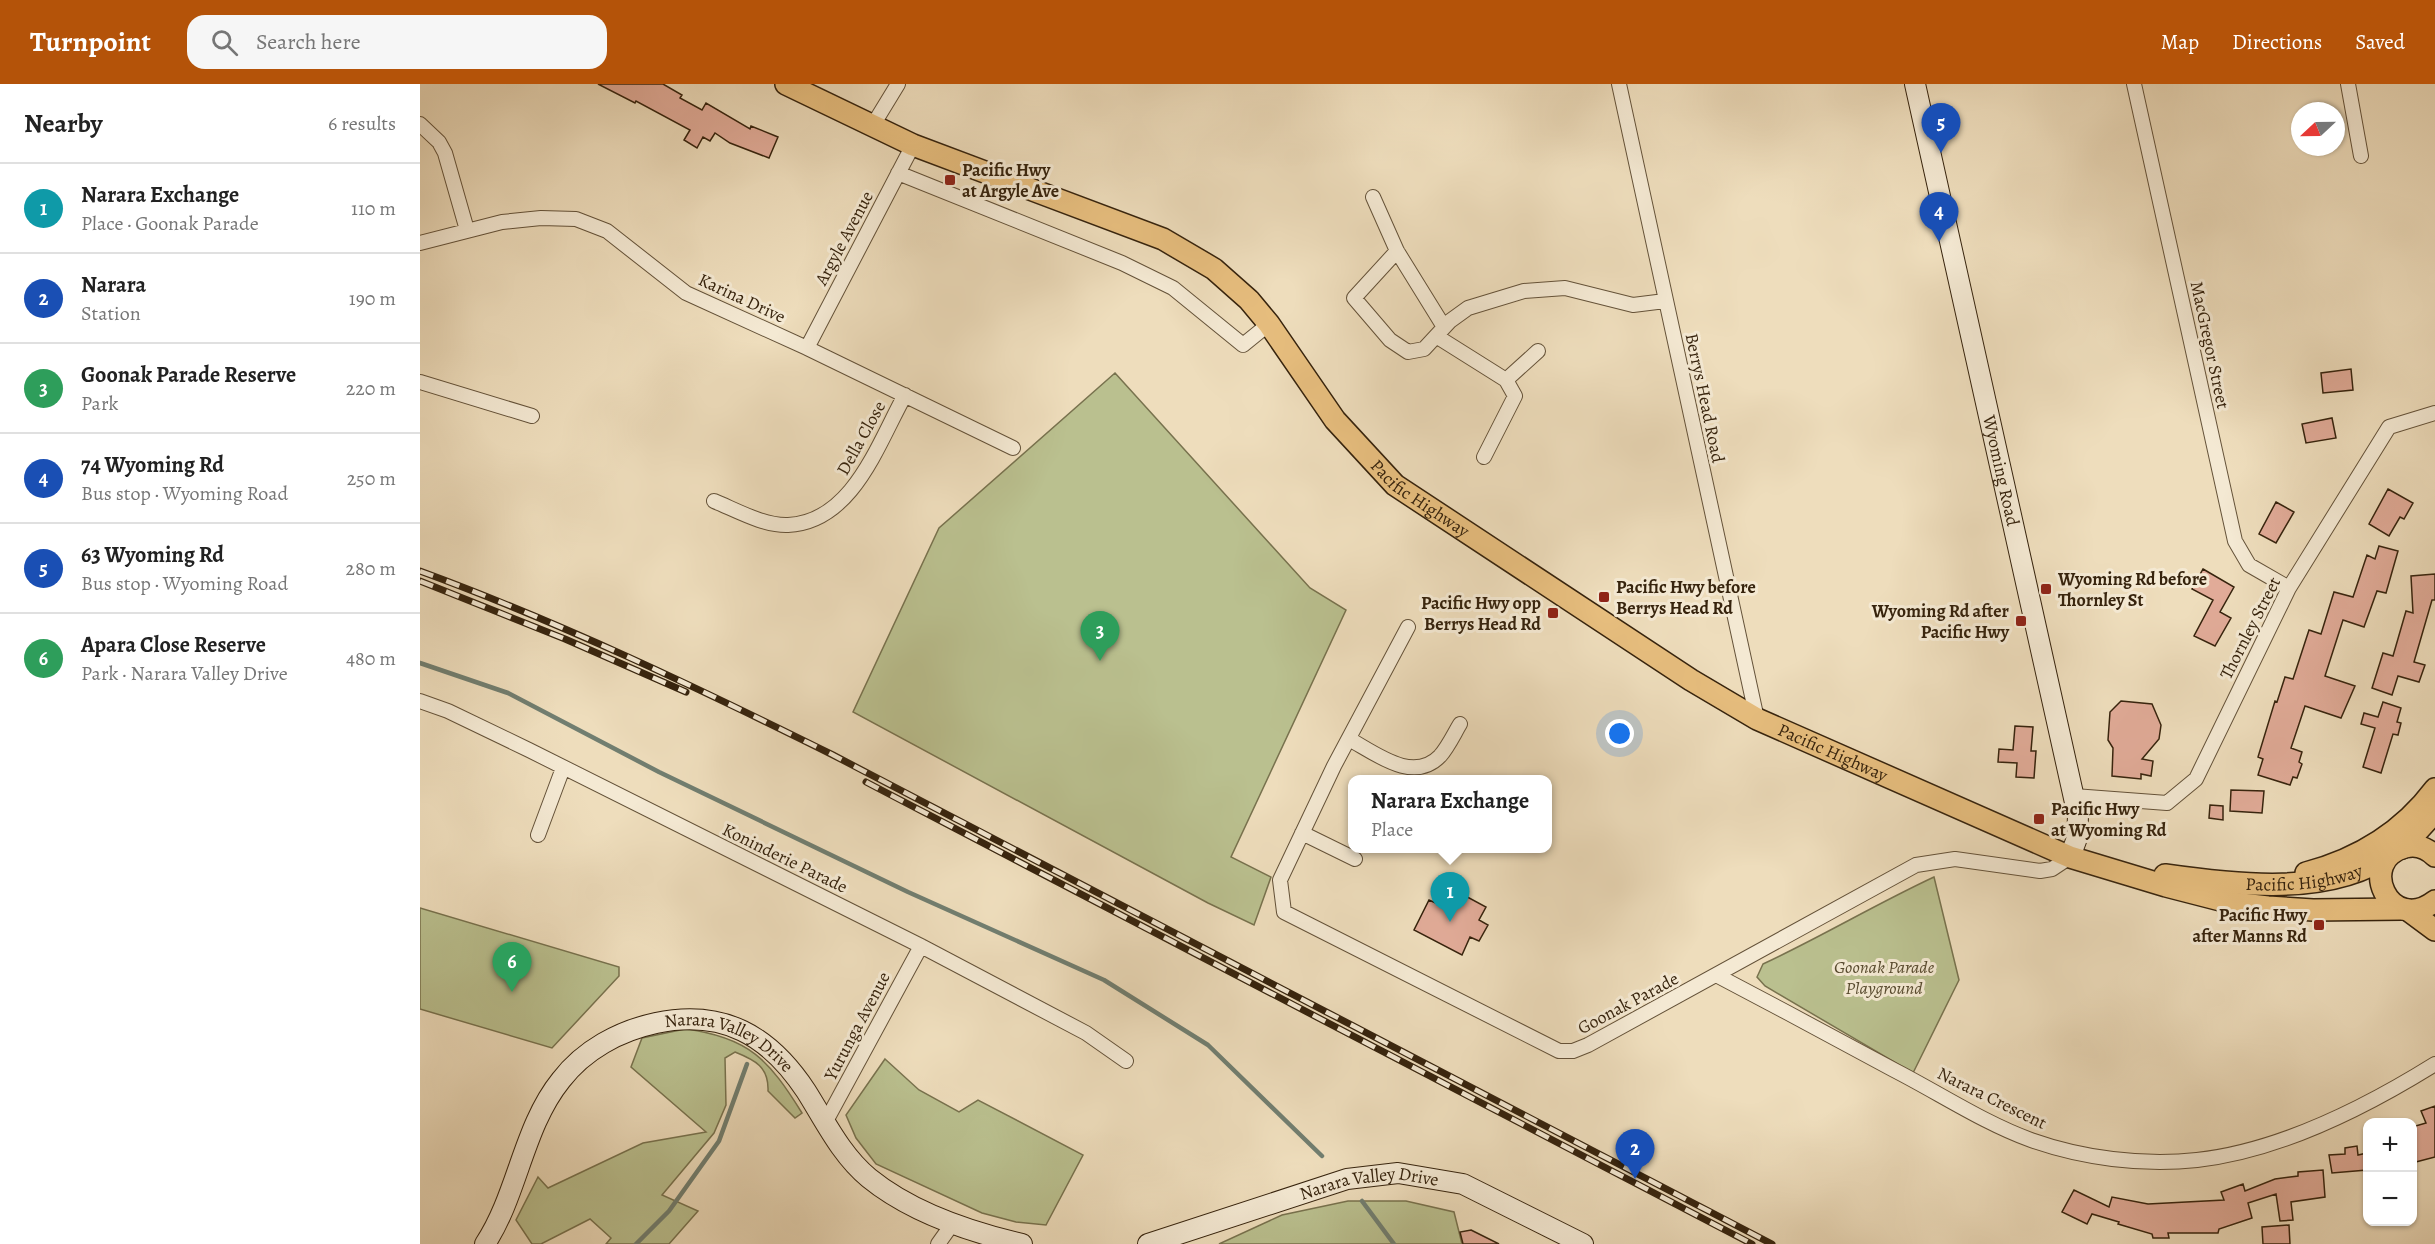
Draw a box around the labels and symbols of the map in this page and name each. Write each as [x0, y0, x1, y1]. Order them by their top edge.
north arrow [2291, 102, 2345, 156]
pin: 5 [1922, 104, 1960, 153]
place label: Pacific Hwy at Argyle Ave [962, 158, 1059, 203]
marker: Pacific Hwy at Argyle Ave [943, 173, 957, 187]
street label: Argyle Avenue [809, 187, 879, 290]
pin: 4 [1920, 192, 1958, 242]
street label: Karina Drive [694, 267, 790, 329]
street label: MacGregor Street [2185, 279, 2235, 411]
street label: Berrys Head Road [1680, 331, 1731, 465]
street label: Della Close [831, 397, 891, 479]
street label: Wyoming Road [1977, 412, 2025, 529]
street label: Pacific Highway [1365, 454, 1475, 543]
place label: Wyoming Rd before Thornley St [2057, 567, 2207, 612]
street label: Thornley Street [2214, 573, 2286, 683]
place label: Pacific Hwy before Berrys Head Rd [1616, 575, 1756, 620]
marker: Wyoming Rd before Thornley St [2039, 582, 2053, 596]
marker: Pacific Hwy before Berrys Head Rd [1597, 590, 1611, 604]
place label: Pacific Hwy opp Berrys Head Rd [1421, 591, 1541, 636]
place label: Wyoming Rd after Pacific Hwy [1871, 599, 2010, 644]
marker: Pacific Hwy opp Berrys Head Rd [1546, 606, 1560, 620]
pin: 3 [1080, 612, 1120, 661]
marker: Wyoming Rd after Pacific Hwy [2014, 614, 2028, 628]
street label: Pacific Highway [1774, 718, 1892, 788]
your location [1605, 719, 1634, 748]
place label: Pacific Hwy at Wyoming Rd [2051, 797, 2167, 842]
marker: Pacific Hwy at Wyoming Rd [2032, 812, 2046, 826]
street label: Koninderie Parade [718, 817, 852, 899]
street label: Pacific Highway [2245, 858, 2367, 896]
pin: 1 [1430, 872, 1470, 922]
place label: Pacific Hwy after Manns Rd [2192, 903, 2308, 948]
marker: Pacific Hwy after Manns Rd [2312, 918, 2326, 932]
pin: 6 [492, 942, 532, 992]
park label: Goonak Parade Playground [1834, 955, 1935, 1000]
street label: Goonak Parade [1573, 966, 1683, 1040]
street label: Yurunga Avenue [818, 968, 896, 1085]
street label: Narara Valley Drive [663, 1007, 799, 1077]
street label: Narara Crescent [1933, 1061, 2051, 1135]
pin: 2 [1616, 1130, 1654, 1179]
street label: Narara Valley Drive [1297, 1161, 1441, 1206]

